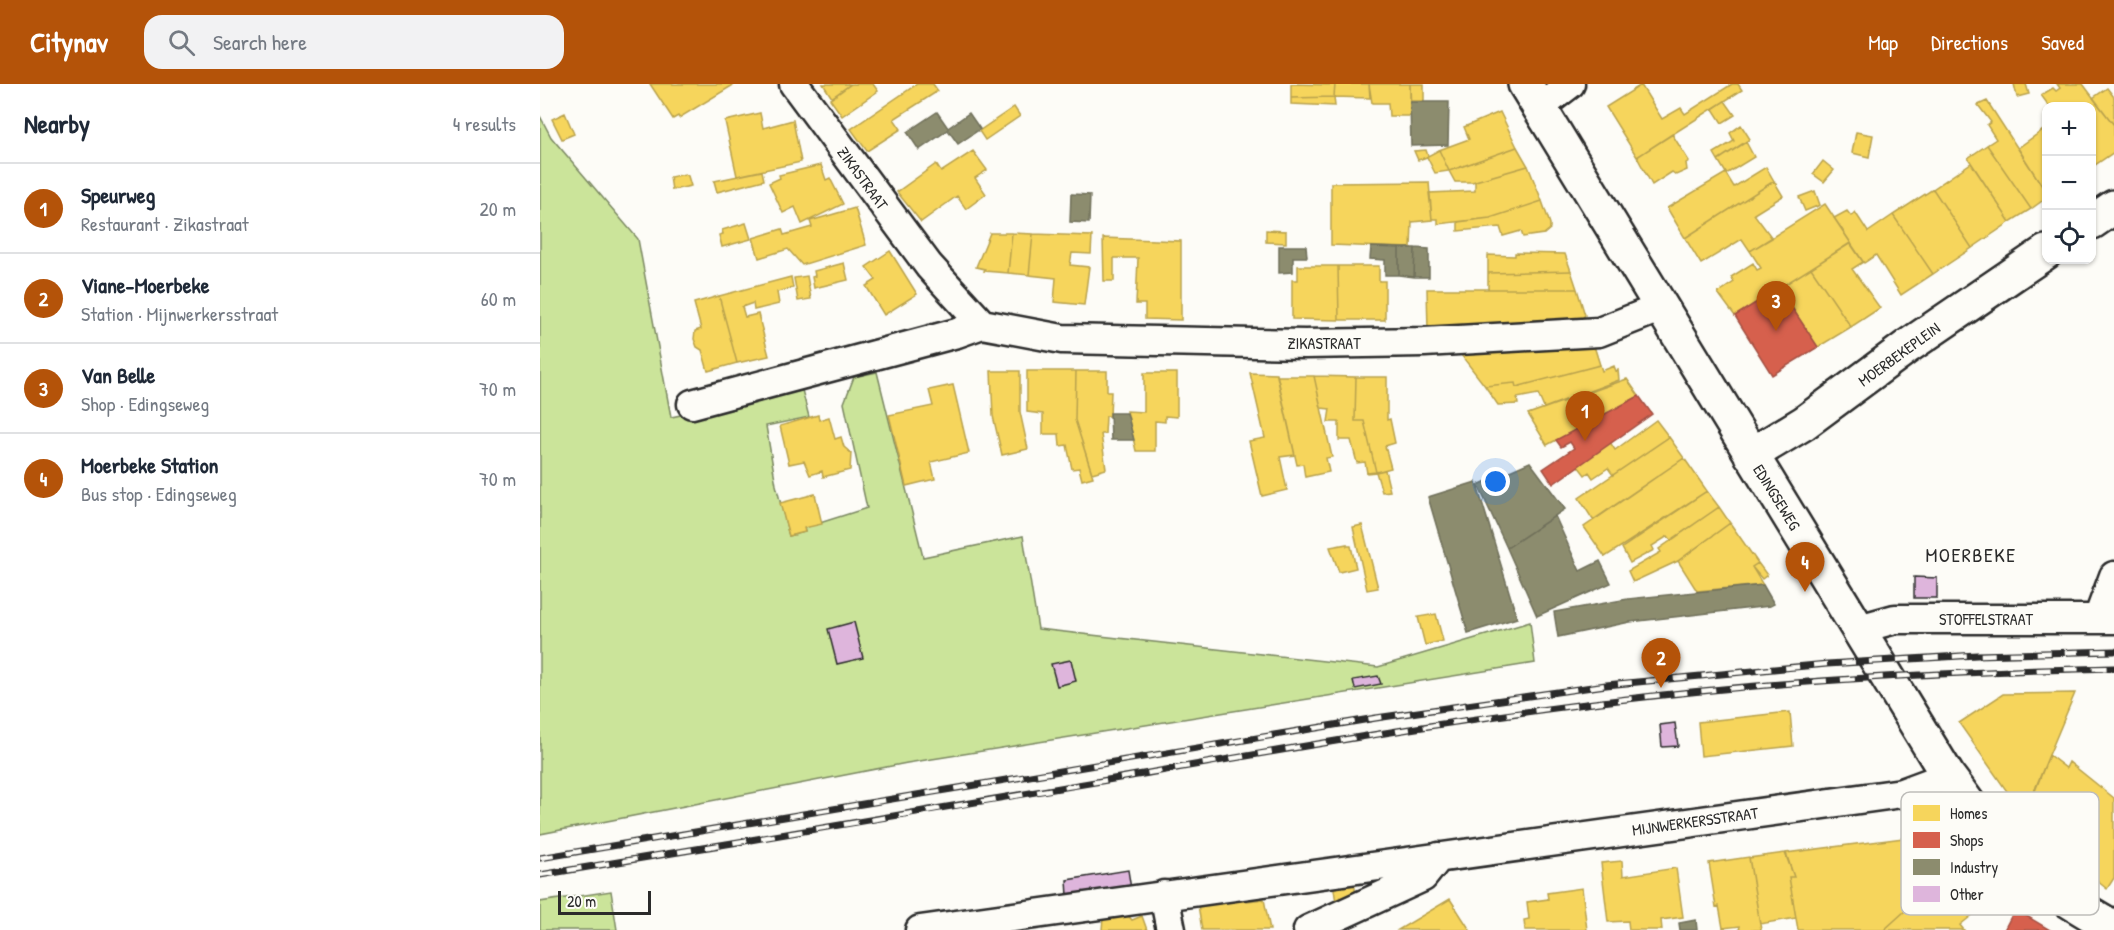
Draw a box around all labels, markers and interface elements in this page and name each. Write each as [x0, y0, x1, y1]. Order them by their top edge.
search box [144, 15, 564, 69]
text: Citynav [30, 23, 108, 61]
icon: search [165, 26, 198, 59]
text: Search here [213, 27, 307, 57]
text: Map [1868, 28, 1898, 57]
text: Directions [1931, 28, 2008, 57]
text: Saved [2041, 28, 2084, 57]
map controls [2042, 102, 2096, 264]
button: + [2042, 102, 2096, 156]
text: Nearby [24, 106, 90, 141]
text: 4 results [453, 110, 516, 137]
street label: ZIKASTRAAT [833, 142, 894, 215]
button: − [2042, 156, 2096, 210]
text: Speurweg [81, 180, 155, 210]
text: 1 [40, 195, 47, 222]
text: 20 m [479, 195, 516, 222]
text: Restaurant · Zikastraat [81, 210, 249, 237]
button: locate [2042, 210, 2096, 264]
text: Viane-Moerbeke [81, 270, 209, 300]
pin: 3 [1756, 282, 1796, 331]
text: 2 [39, 285, 48, 312]
text: 60 m [481, 285, 516, 312]
text: Station · Mijnwerkersstraat [81, 300, 278, 327]
street label: MOERBEKEPLEIN [1854, 317, 1944, 391]
street label: ZIKASTRAAT [1287, 332, 1361, 354]
text: Van Belle [81, 360, 155, 390]
text: 3 [39, 375, 48, 402]
text: 70 m [479, 375, 516, 402]
text: Shop · Edingseweg [81, 390, 209, 417]
pin: 1 [1566, 392, 1604, 441]
text: Moerbeke Station [81, 450, 219, 480]
street label: EDINGSEWEG [1748, 460, 1806, 534]
text: 4 [40, 465, 47, 492]
text: 70 m [479, 465, 516, 492]
your location [1481, 467, 1510, 496]
text: Bus stop · Edingseweg [81, 480, 237, 507]
district label: MOERBEKE [1925, 541, 2017, 568]
pin: 4 [1786, 542, 1824, 592]
street label: STOFFELSTRAAT [1939, 608, 2033, 630]
pin: 2 [1642, 638, 1680, 688]
legend [1901, 792, 2099, 915]
street label: MIJNWERKERSSTRAAT [1631, 801, 1760, 841]
text: Homes [1950, 802, 1987, 824]
text: Shops [1950, 829, 1984, 851]
text: Industry [1950, 856, 1998, 878]
text: Other [1950, 883, 1984, 905]
scale bar [558, 888, 651, 916]
text: 20 m [567, 890, 596, 912]

